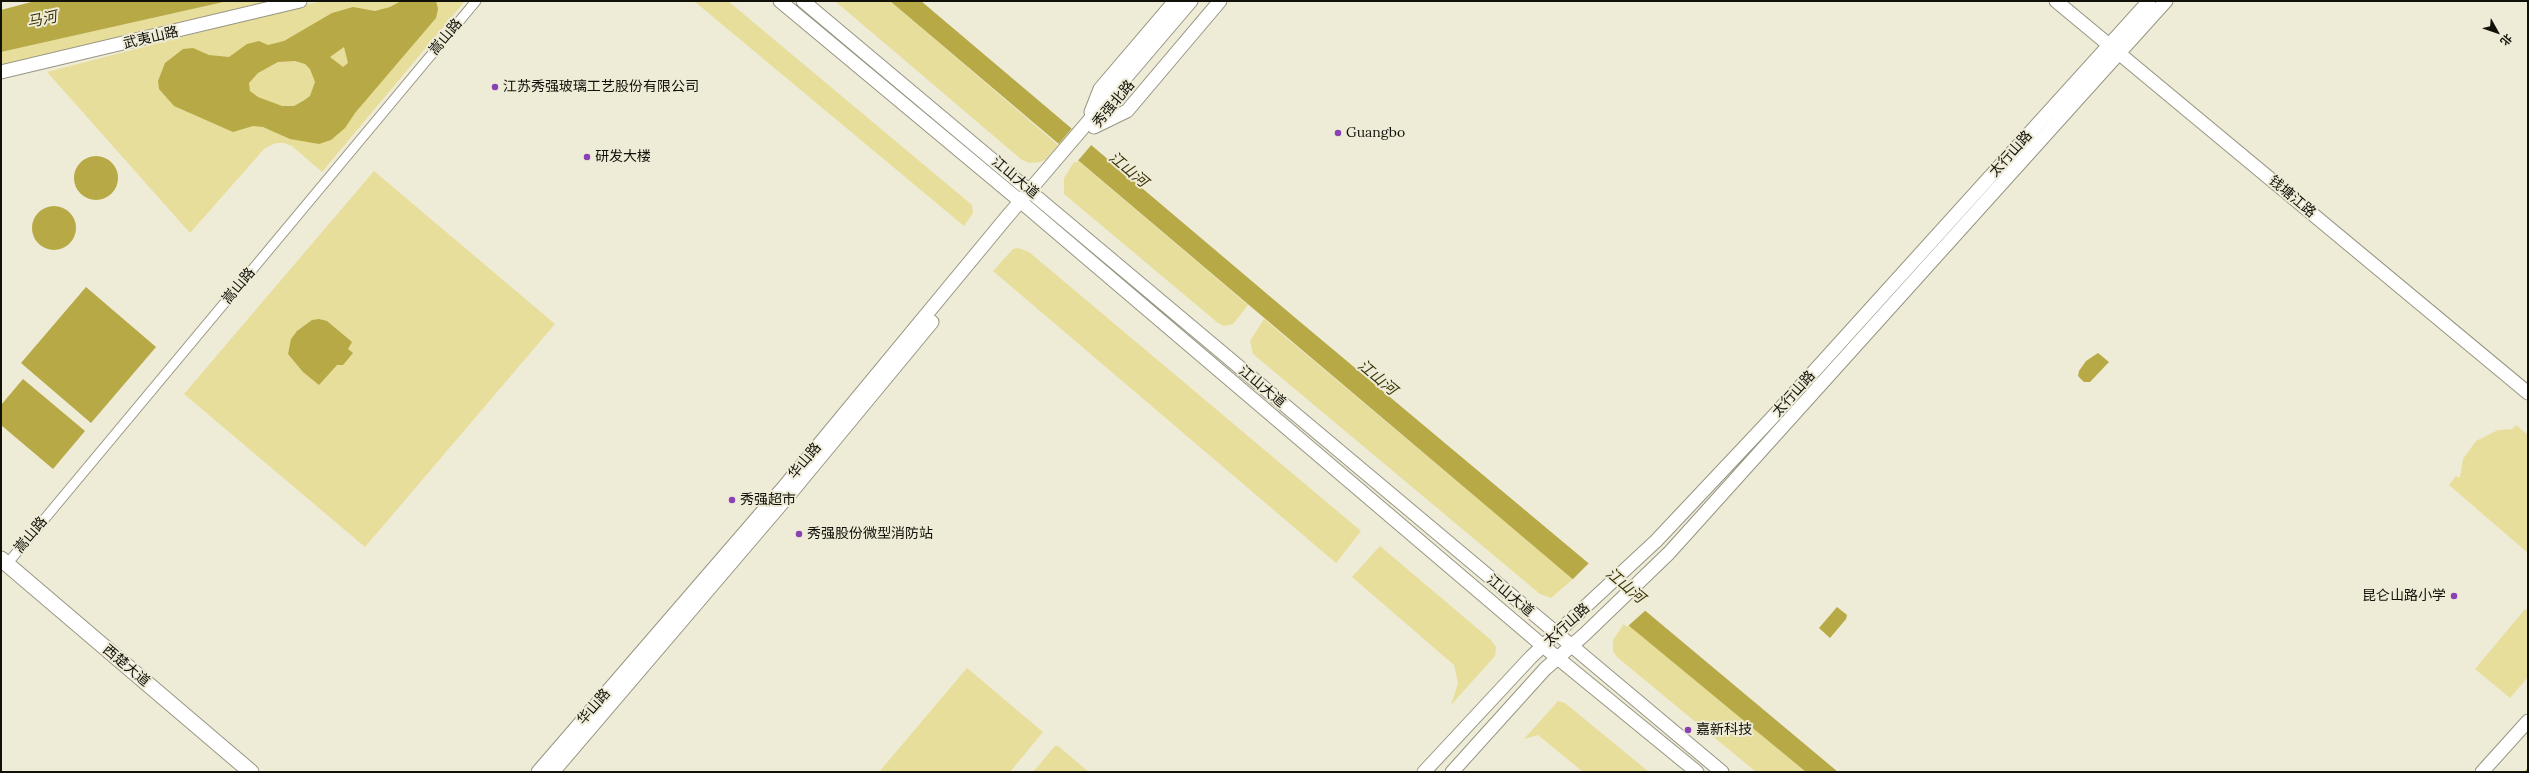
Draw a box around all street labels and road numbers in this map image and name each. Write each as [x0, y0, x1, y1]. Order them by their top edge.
street label: 嵩山路 [426, 16, 466, 58]
street label: 武夷山路 [122, 24, 180, 52]
street label: 秀强北路 [1090, 77, 1138, 131]
street label: 太行山路 [1986, 128, 2036, 180]
street label: 江山大道 [988, 154, 1042, 202]
street label: 钱塘江路 [2265, 173, 2319, 221]
street label: 嵩山路 [219, 265, 259, 307]
street label: 江山大道 [1235, 363, 1289, 411]
street label: 太行山路 [1769, 368, 1819, 420]
street label: 华山路 [785, 440, 825, 482]
street label: 嵩山路 [11, 514, 51, 556]
street label: 江山大道 [1483, 572, 1537, 620]
street label: 太行山路 [1541, 600, 1593, 650]
street label: 西楚大道 [99, 642, 153, 690]
street label: 华山路 [574, 686, 614, 728]

